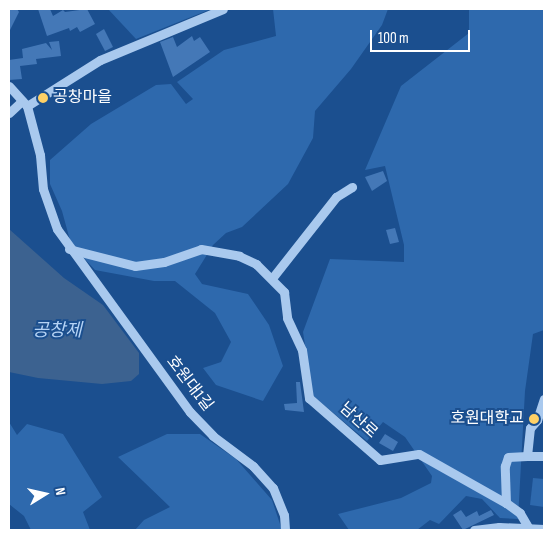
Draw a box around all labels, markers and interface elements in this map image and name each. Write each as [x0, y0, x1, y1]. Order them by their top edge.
scale bar [373, 20, 473, 52]
text: 100 m [378, 29, 409, 48]
place label: 공창마을 [53, 88, 112, 108]
marker: 공창마을 [37, 92, 49, 104]
water label: 공창제 [32, 320, 82, 342]
street label: 호원대1길 [162, 353, 216, 415]
street label: 남산로 [335, 399, 381, 443]
place label: 호원대학교 [450, 409, 524, 429]
marker: 호원대학교 [528, 413, 540, 425]
north arrow [20, 469, 70, 519]
text: N [51, 486, 69, 496]

